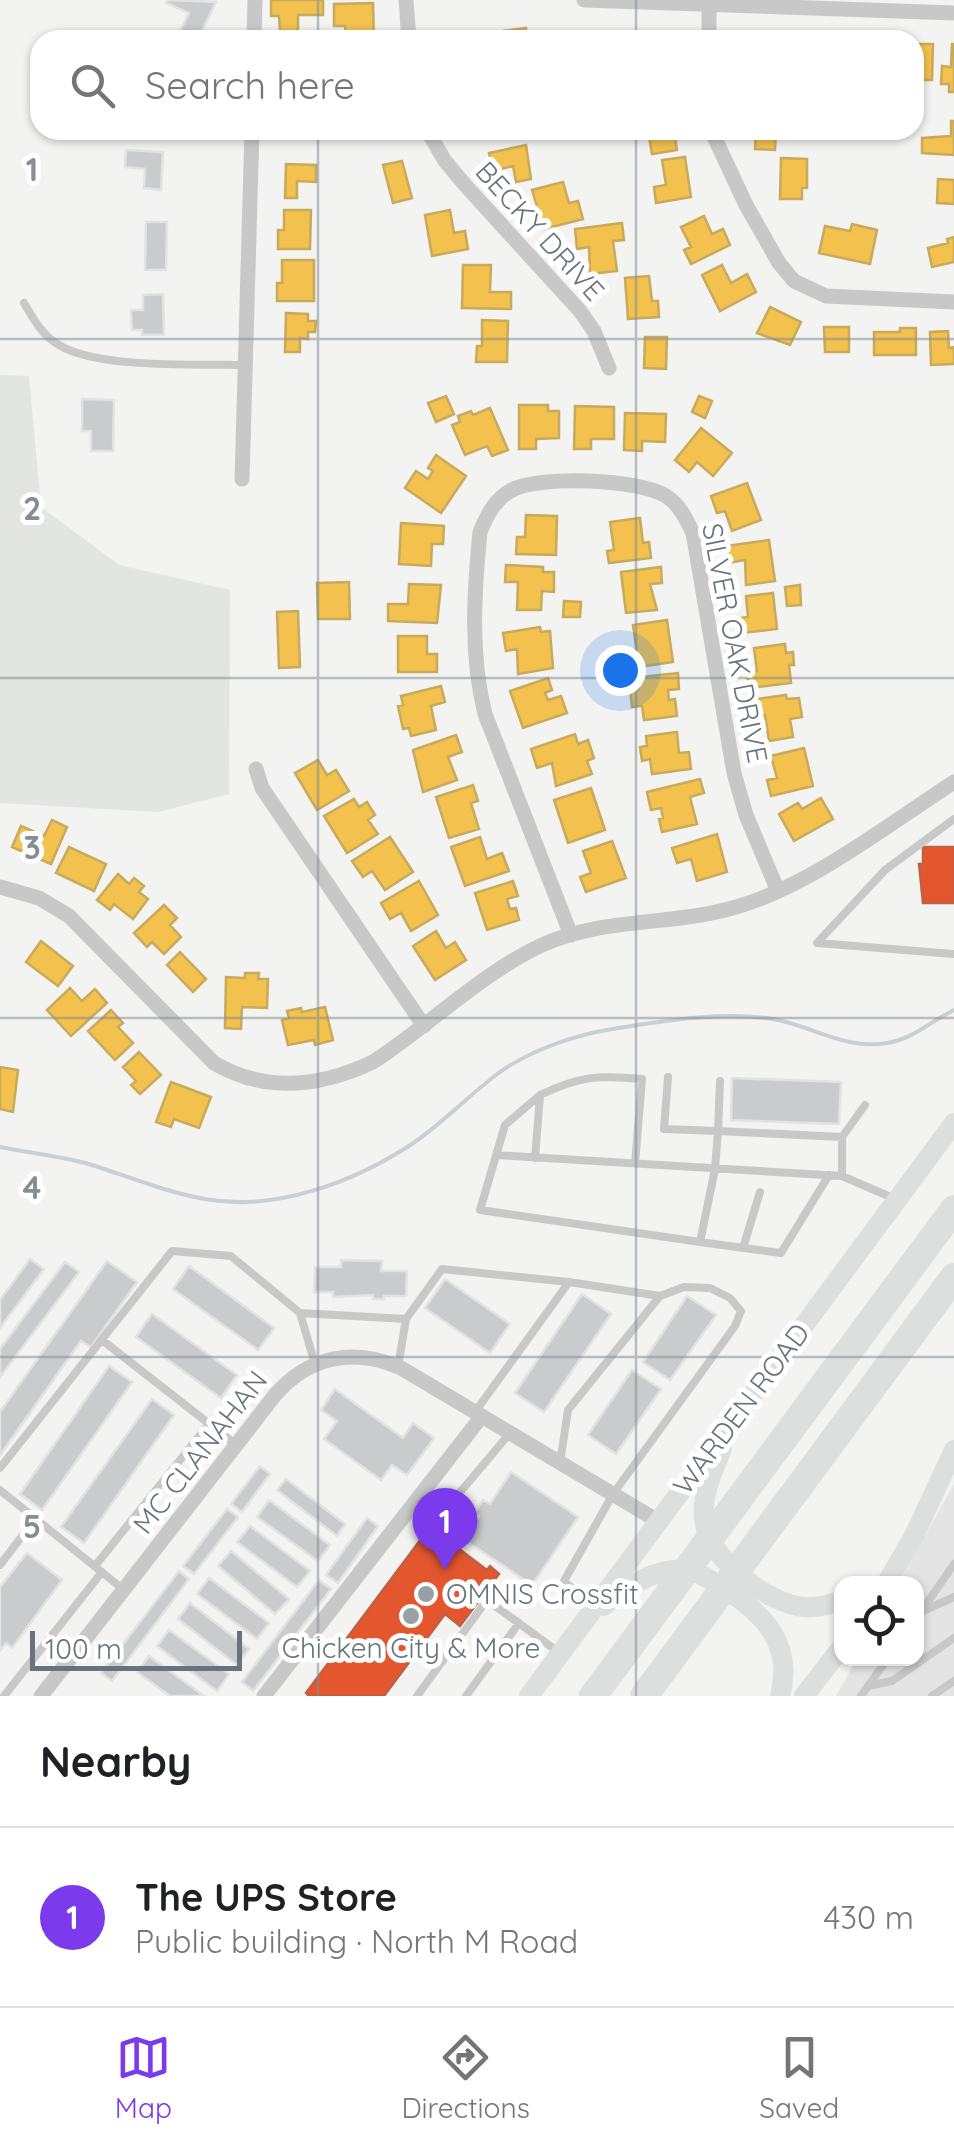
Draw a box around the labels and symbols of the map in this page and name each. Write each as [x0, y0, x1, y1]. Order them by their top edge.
text: 1 [26, 149, 38, 189]
street label: BECKY DRIVE [469, 154, 612, 308]
text: 2 [23, 488, 41, 528]
street label: SILVER OAK DRIVE [695, 520, 776, 766]
your location [595, 645, 646, 696]
text: 3 [23, 827, 41, 867]
text: 4 [23, 1167, 42, 1207]
street label: WARDEN ROAD [665, 1316, 816, 1501]
street label: MC CLANAHAN [125, 1363, 274, 1540]
pin: 1 [412, 1488, 478, 1570]
text: 5 [23, 1506, 41, 1546]
place label: OMNIS Crossfit [446, 1576, 639, 1611]
marker: OMNIS Crossfit [415, 1583, 437, 1605]
marker: Chicken City & More [400, 1605, 422, 1627]
scale bar [30, 1626, 242, 1670]
place label: Chicken City & More [282, 1630, 540, 1665]

